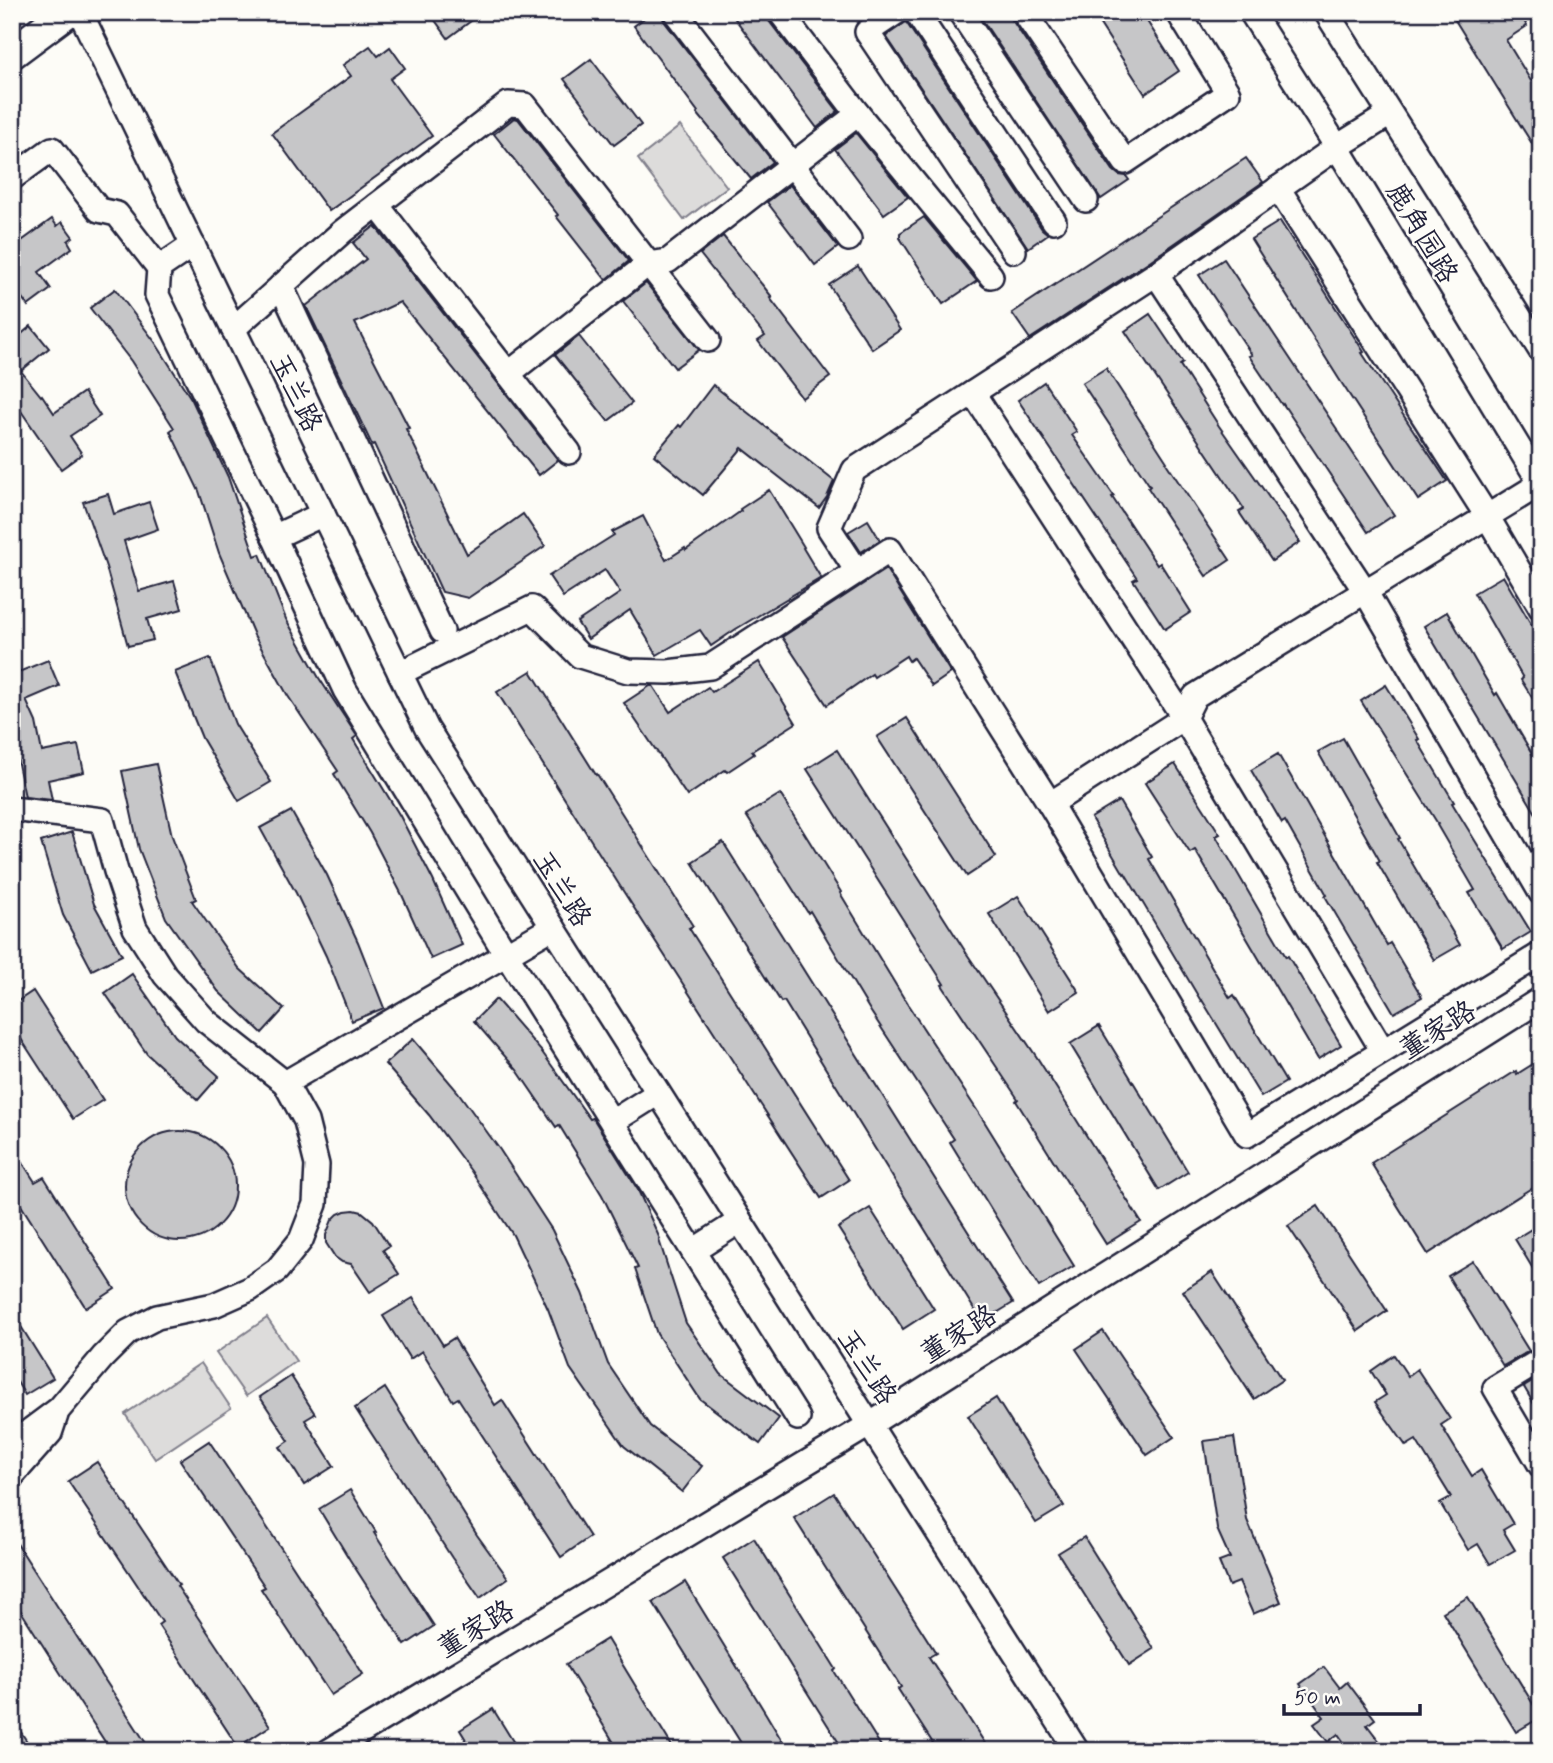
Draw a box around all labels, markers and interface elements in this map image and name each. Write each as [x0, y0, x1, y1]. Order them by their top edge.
street label: 鹿角园路 [1376, 176, 1466, 291]
street label: 玉兰路 [260, 347, 330, 439]
street label: 玉兰路 [523, 844, 599, 935]
street label: 董家路 [1393, 993, 1484, 1069]
street label: 董家路 [914, 1297, 1005, 1373]
street label: 玉兰路 [828, 1322, 904, 1413]
street label: 董家路 [431, 1593, 522, 1668]
scale bar [1284, 1672, 1420, 1716]
text: 50 m [1294, 1684, 1341, 1712]

